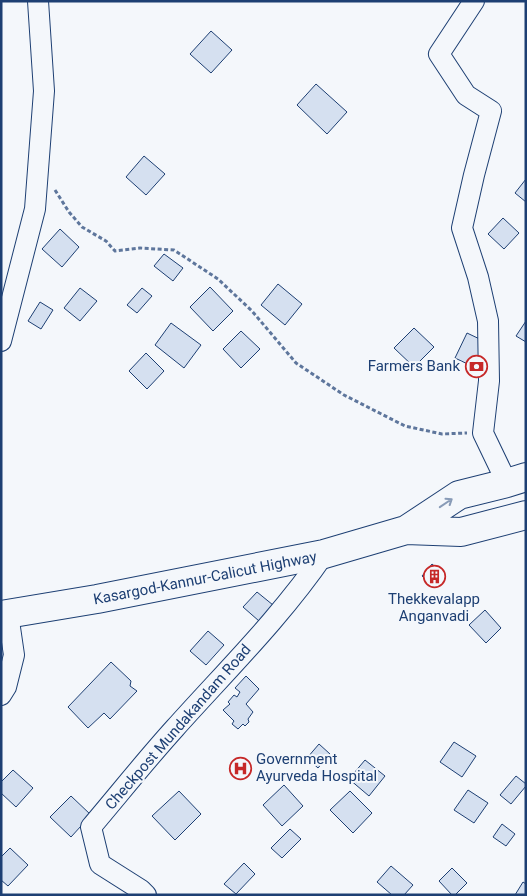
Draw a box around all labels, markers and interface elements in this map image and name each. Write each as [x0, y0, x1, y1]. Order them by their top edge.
bank icon: Farmers Bank [464, 354, 488, 378]
place label: Farmers Bank [368, 357, 460, 375]
one-way arrow [439, 498, 453, 508]
street label: Kasargod-Kannur-Calicut Highway [92, 548, 318, 608]
building icon: Thekkevalapp Anganvadi [422, 564, 446, 588]
place label: Thekkevalapp Anganvadi [388, 590, 480, 625]
street label: Checkpost Mundakandam Road [101, 641, 255, 813]
place label: Government Ayurveda Hospital [256, 750, 377, 785]
hospital icon: Government Ayurveda Hospital [228, 756, 252, 780]

